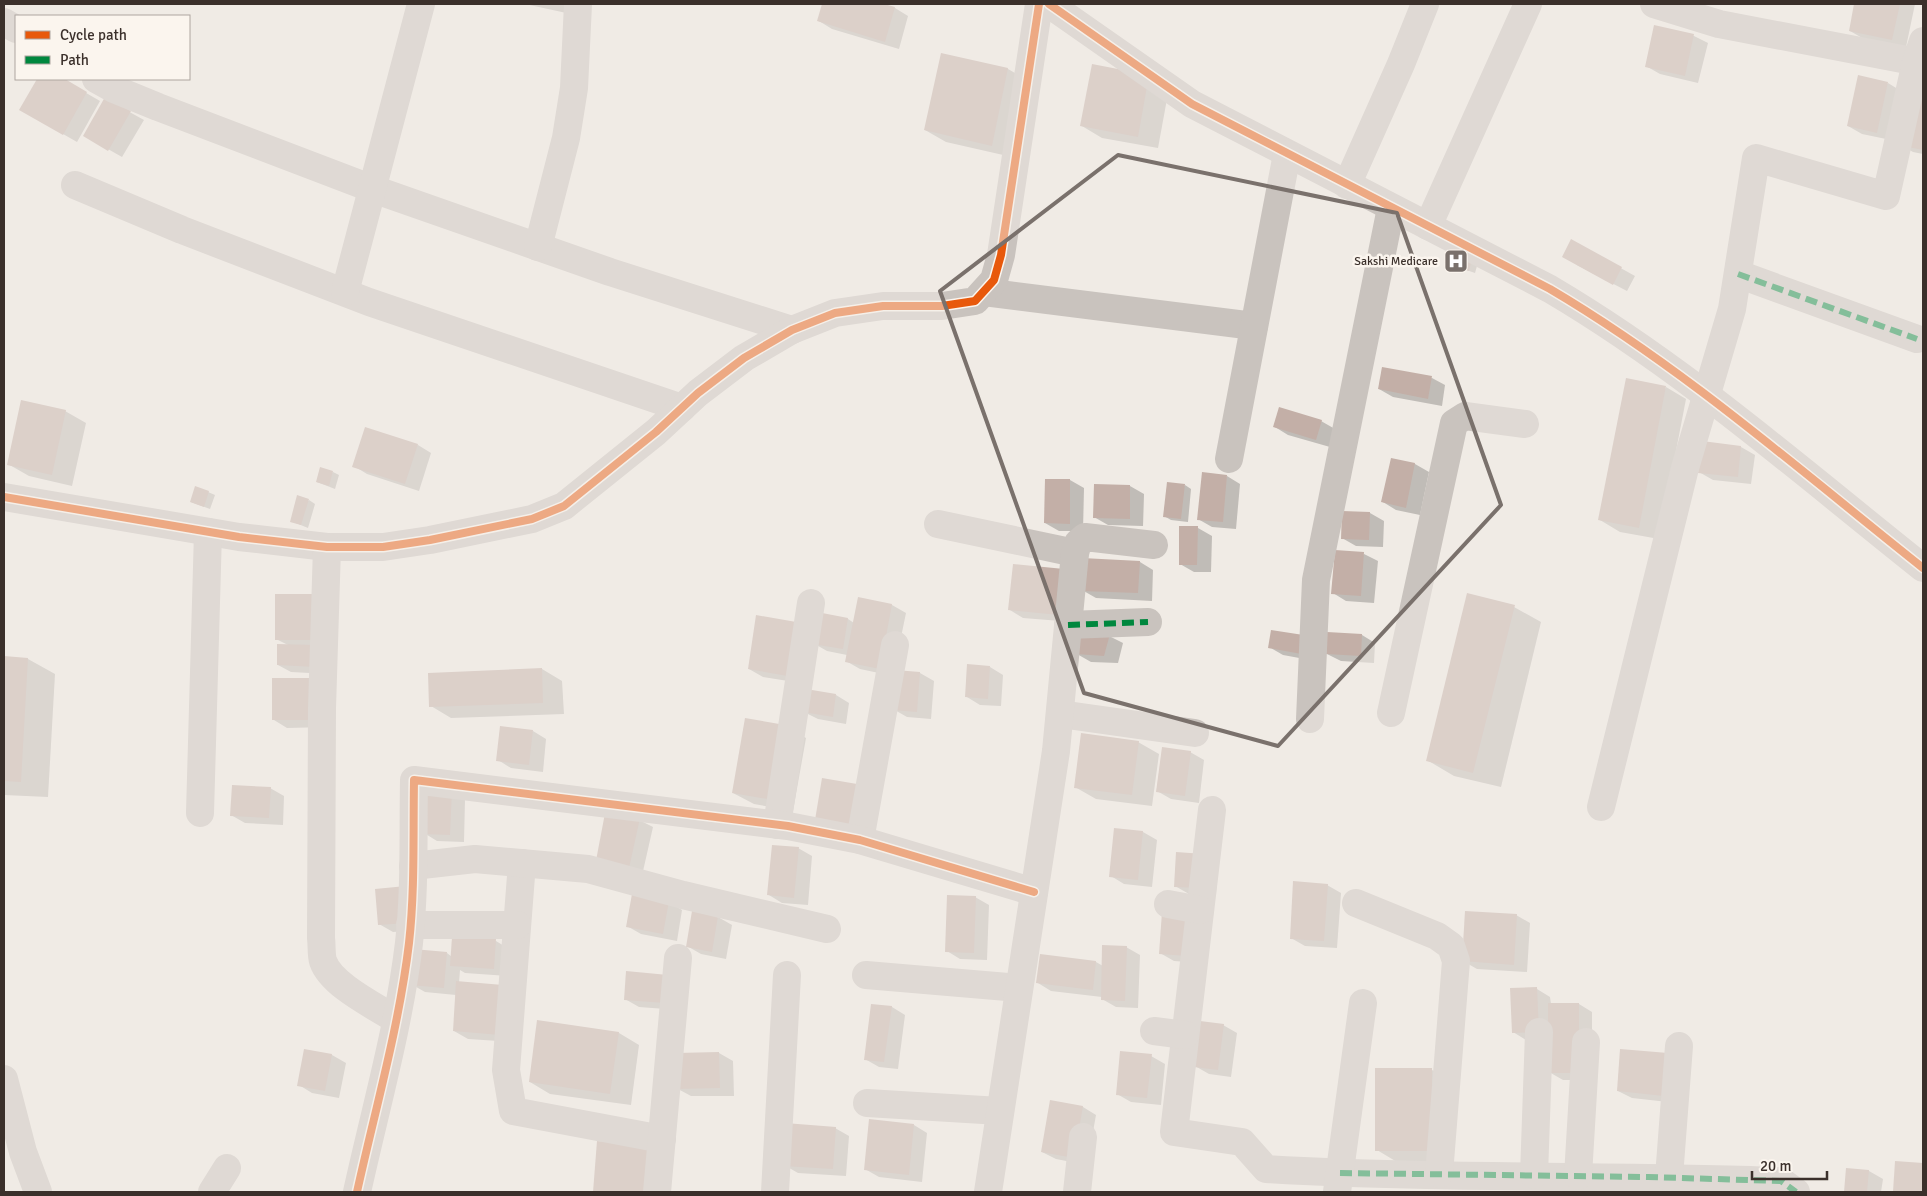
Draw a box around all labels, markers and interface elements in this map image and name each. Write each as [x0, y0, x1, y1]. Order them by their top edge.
legend [15, 15, 190, 80]
text: Cycle path [60, 26, 127, 44]
text: Path [60, 51, 89, 69]
hospital icon: Sakshi Medicare [1443, 248, 1469, 274]
place label: Sakshi Medicare [1354, 254, 1438, 269]
scale bar [1752, 1148, 1827, 1180]
text: 20 m [1760, 1157, 1791, 1175]

